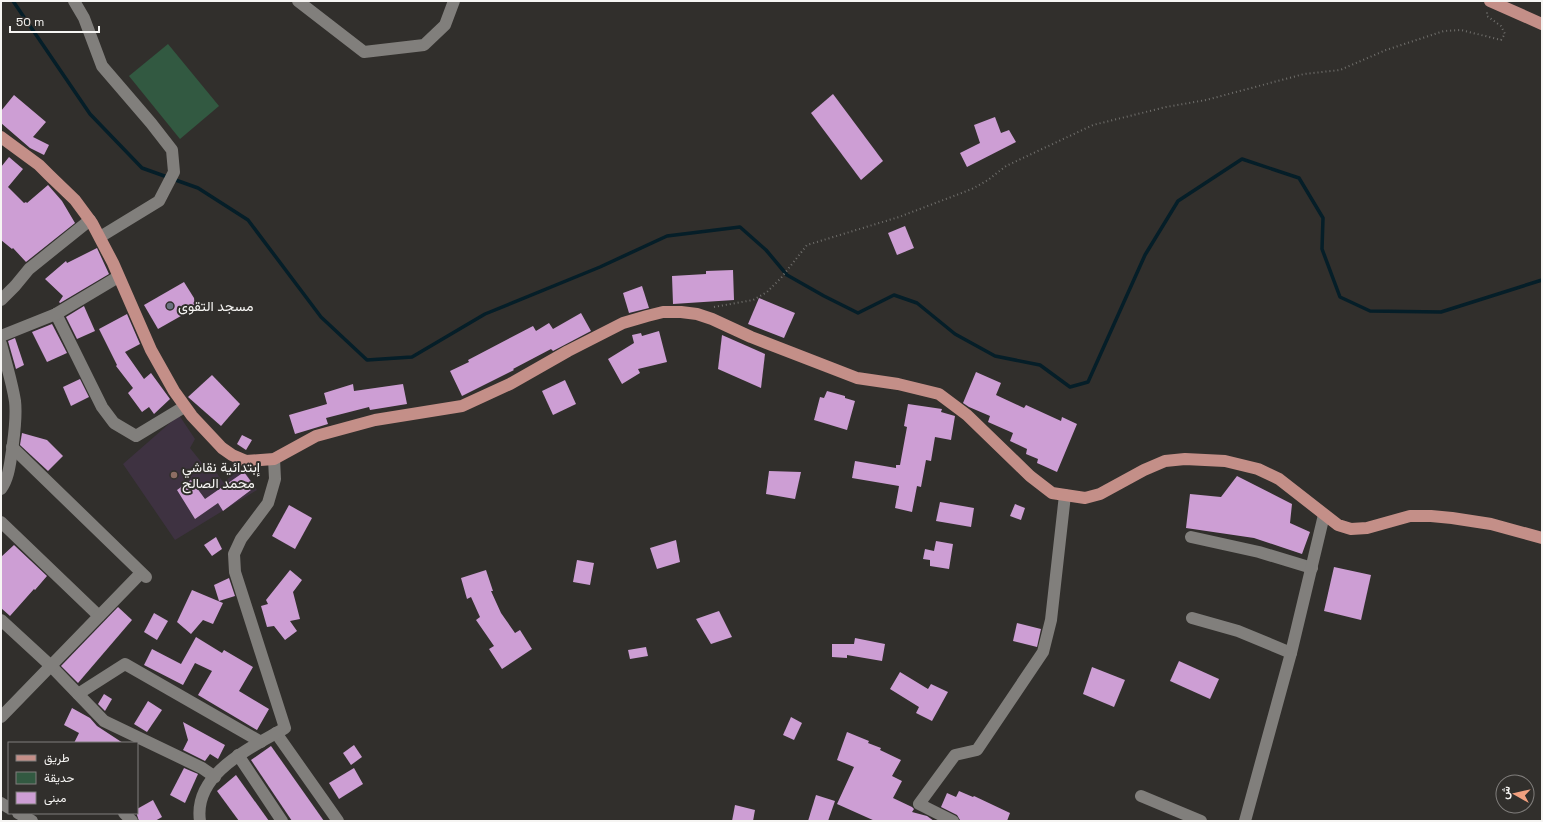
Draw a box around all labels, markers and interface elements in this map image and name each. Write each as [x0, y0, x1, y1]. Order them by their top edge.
scale bar [10, 8, 99, 34]
text: 50 m [16, 14, 44, 30]
place label: مسجد التقوى [178, 297, 254, 315]
marker: مسجد التقوى [165, 301, 175, 311]
place label: إبتدائية نقاشي محمد الصالح [182, 458, 260, 494]
marker: إبتدائية نقاشي محمد الصالح [169, 470, 179, 480]
legend [8, 742, 138, 814]
text: طريق [44, 750, 70, 766]
text: حديقة [44, 770, 74, 786]
north arrow [1495, 774, 1535, 814]
text: ش [1497, 785, 1513, 800]
text: مبنى [44, 790, 66, 806]

